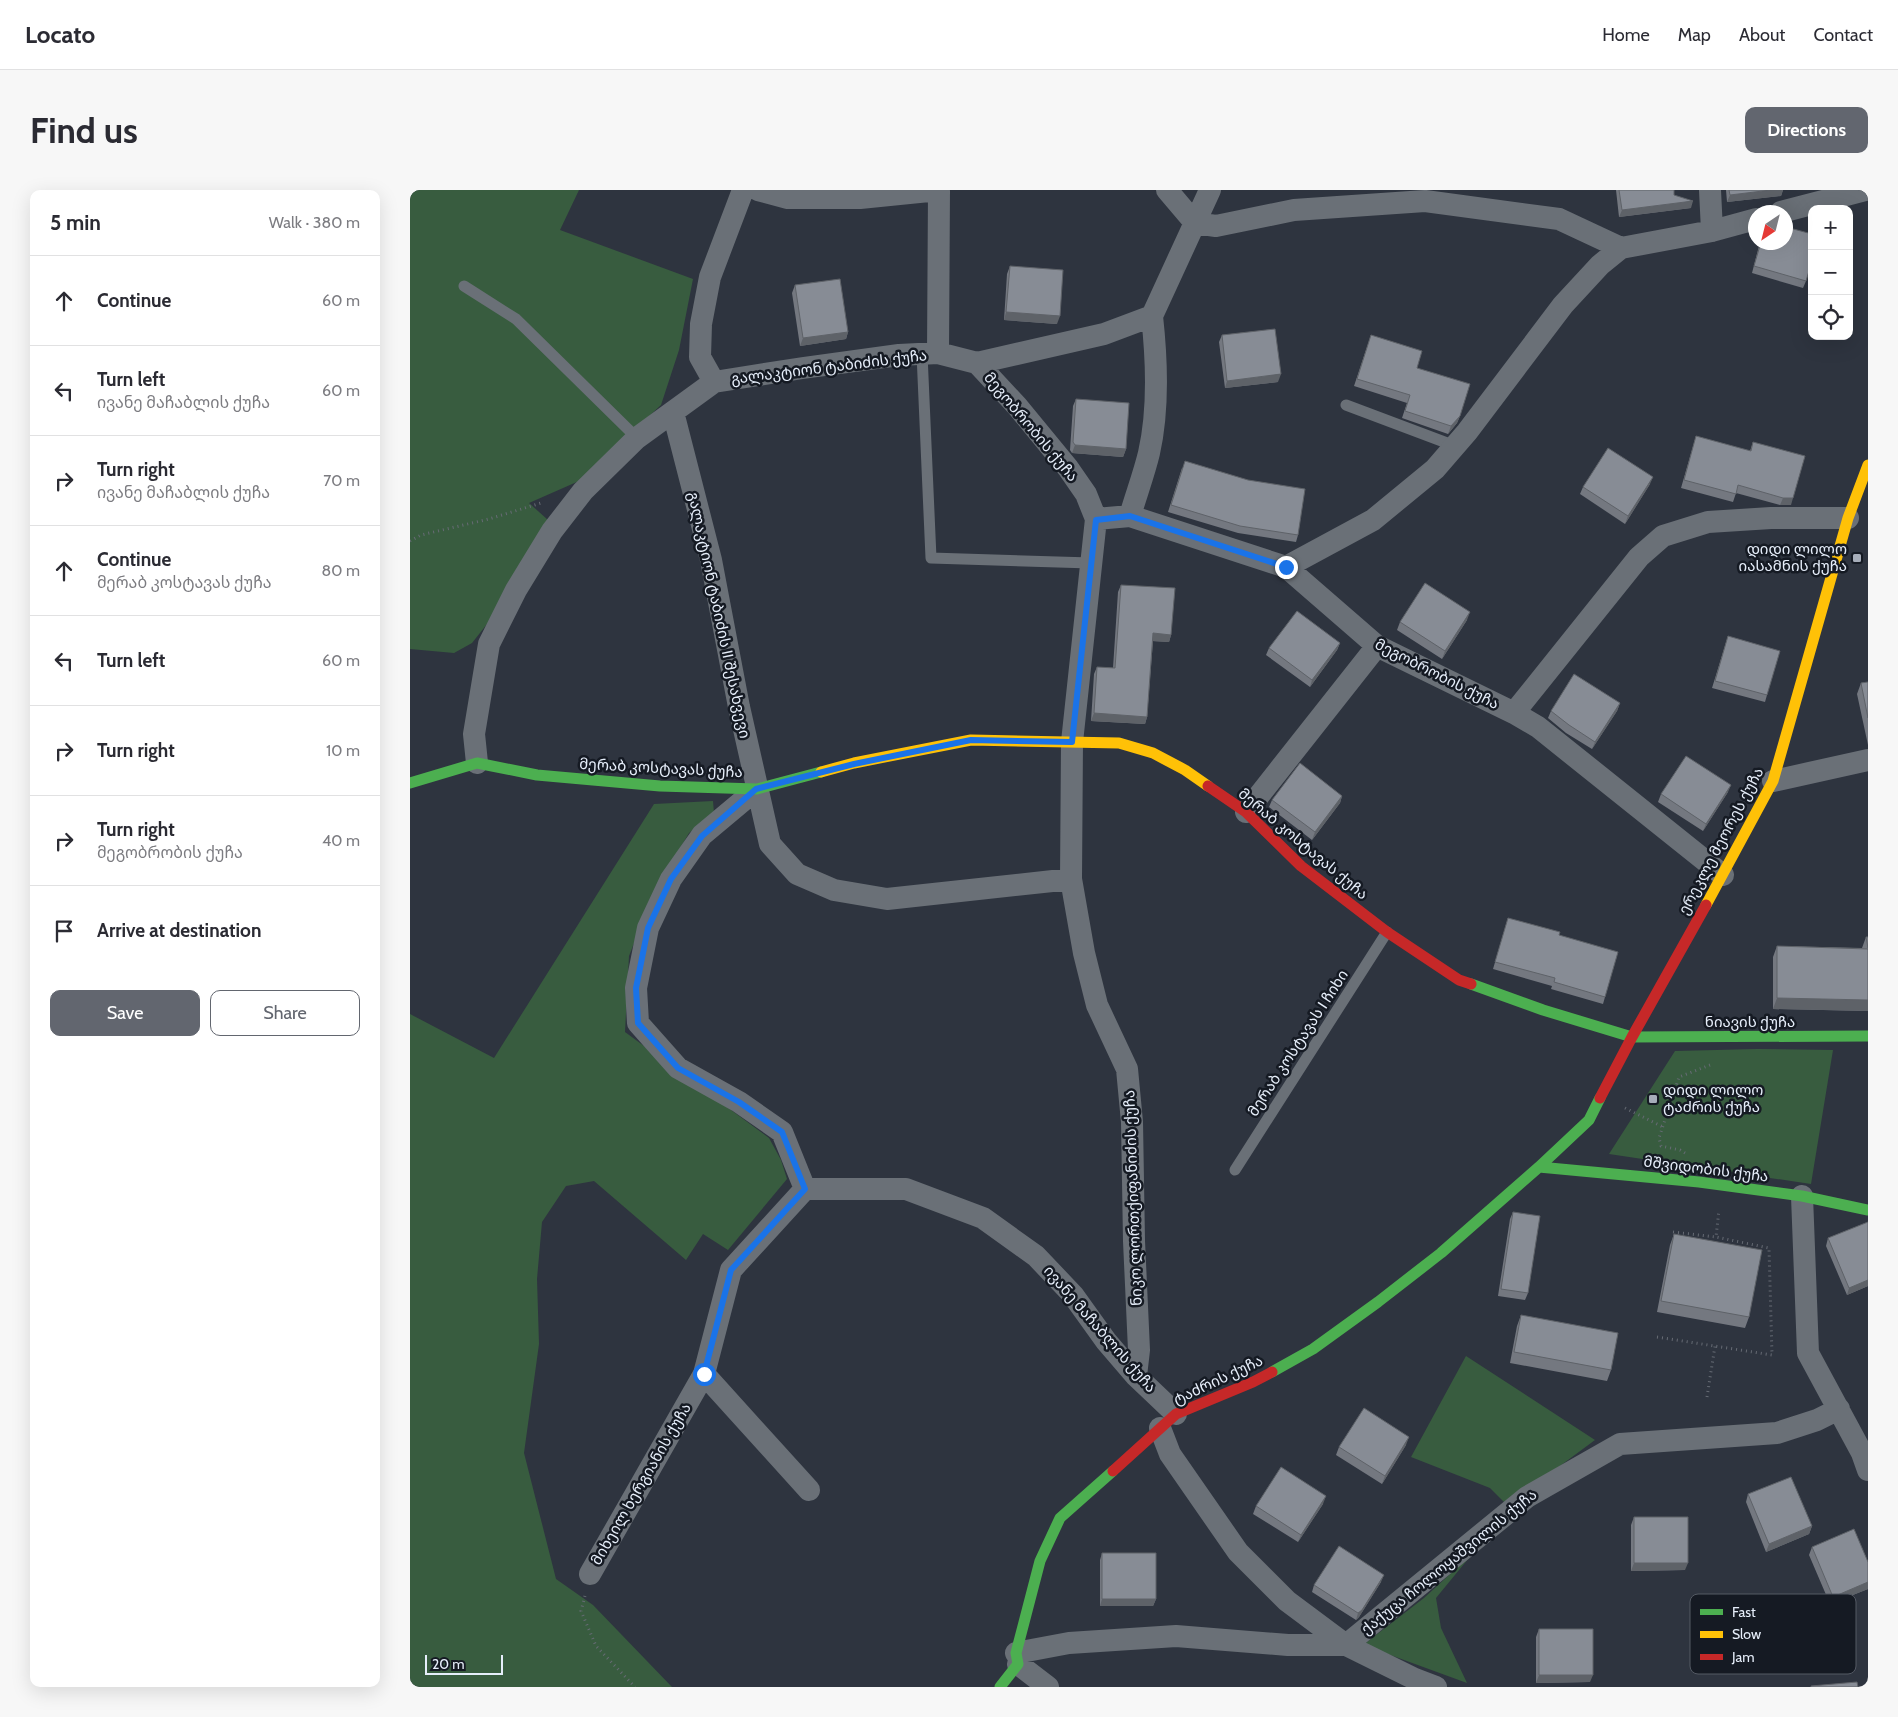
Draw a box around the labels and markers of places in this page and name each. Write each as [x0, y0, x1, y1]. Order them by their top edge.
place label: დიდი ლილო იასამნის ქუჩა [1739, 540, 1847, 575]
marker: დიდი ლილო იასამნის ქუჩა [1851, 552, 1863, 564]
place label: დიდი ლილო ტაძრის ქუჩა [1663, 1081, 1763, 1116]
marker: დიდი ლილო ტაძრის ქუჩა [1647, 1093, 1659, 1105]

